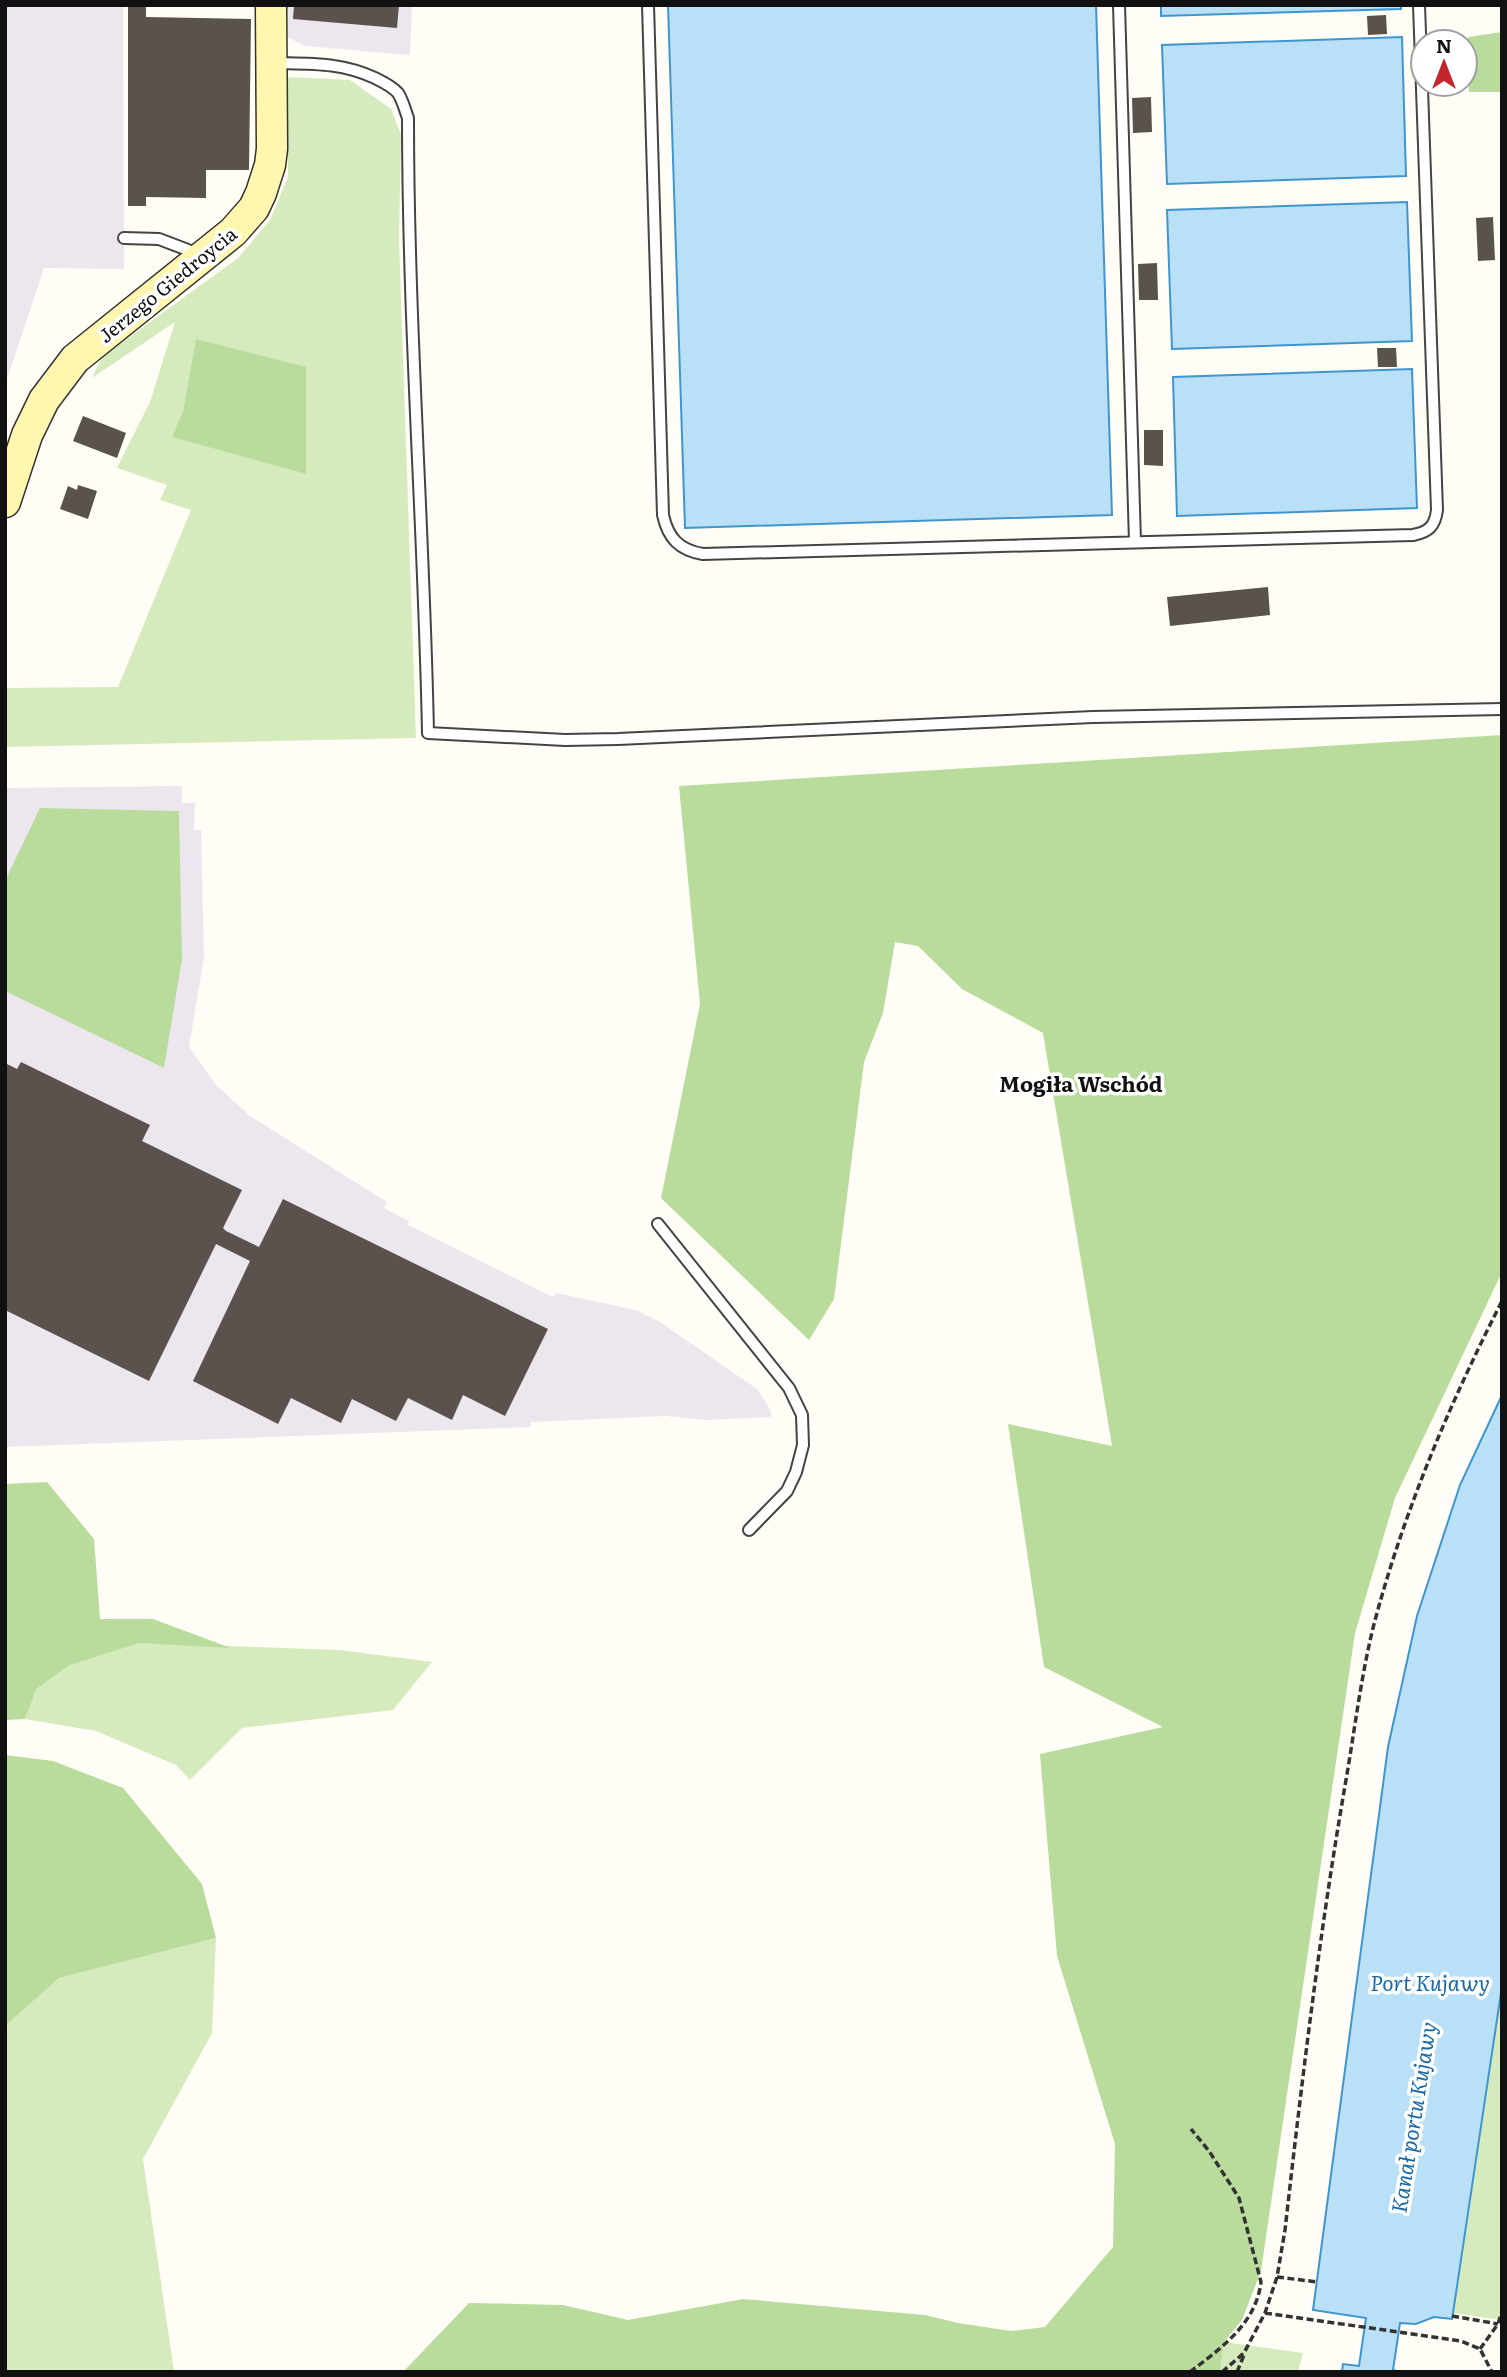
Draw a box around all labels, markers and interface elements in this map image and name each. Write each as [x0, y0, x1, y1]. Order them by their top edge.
north arrow [1409, 28, 1479, 98]
text: N [1436, 31, 1452, 59]
street label: Jerzego Giedroycia [92, 219, 243, 349]
district label: Mogiła Wschód [999, 1067, 1163, 1098]
water label: Port Kujawy [1370, 1966, 1490, 1997]
water label: Kanał portu Kujawy [1382, 2019, 1442, 2215]

